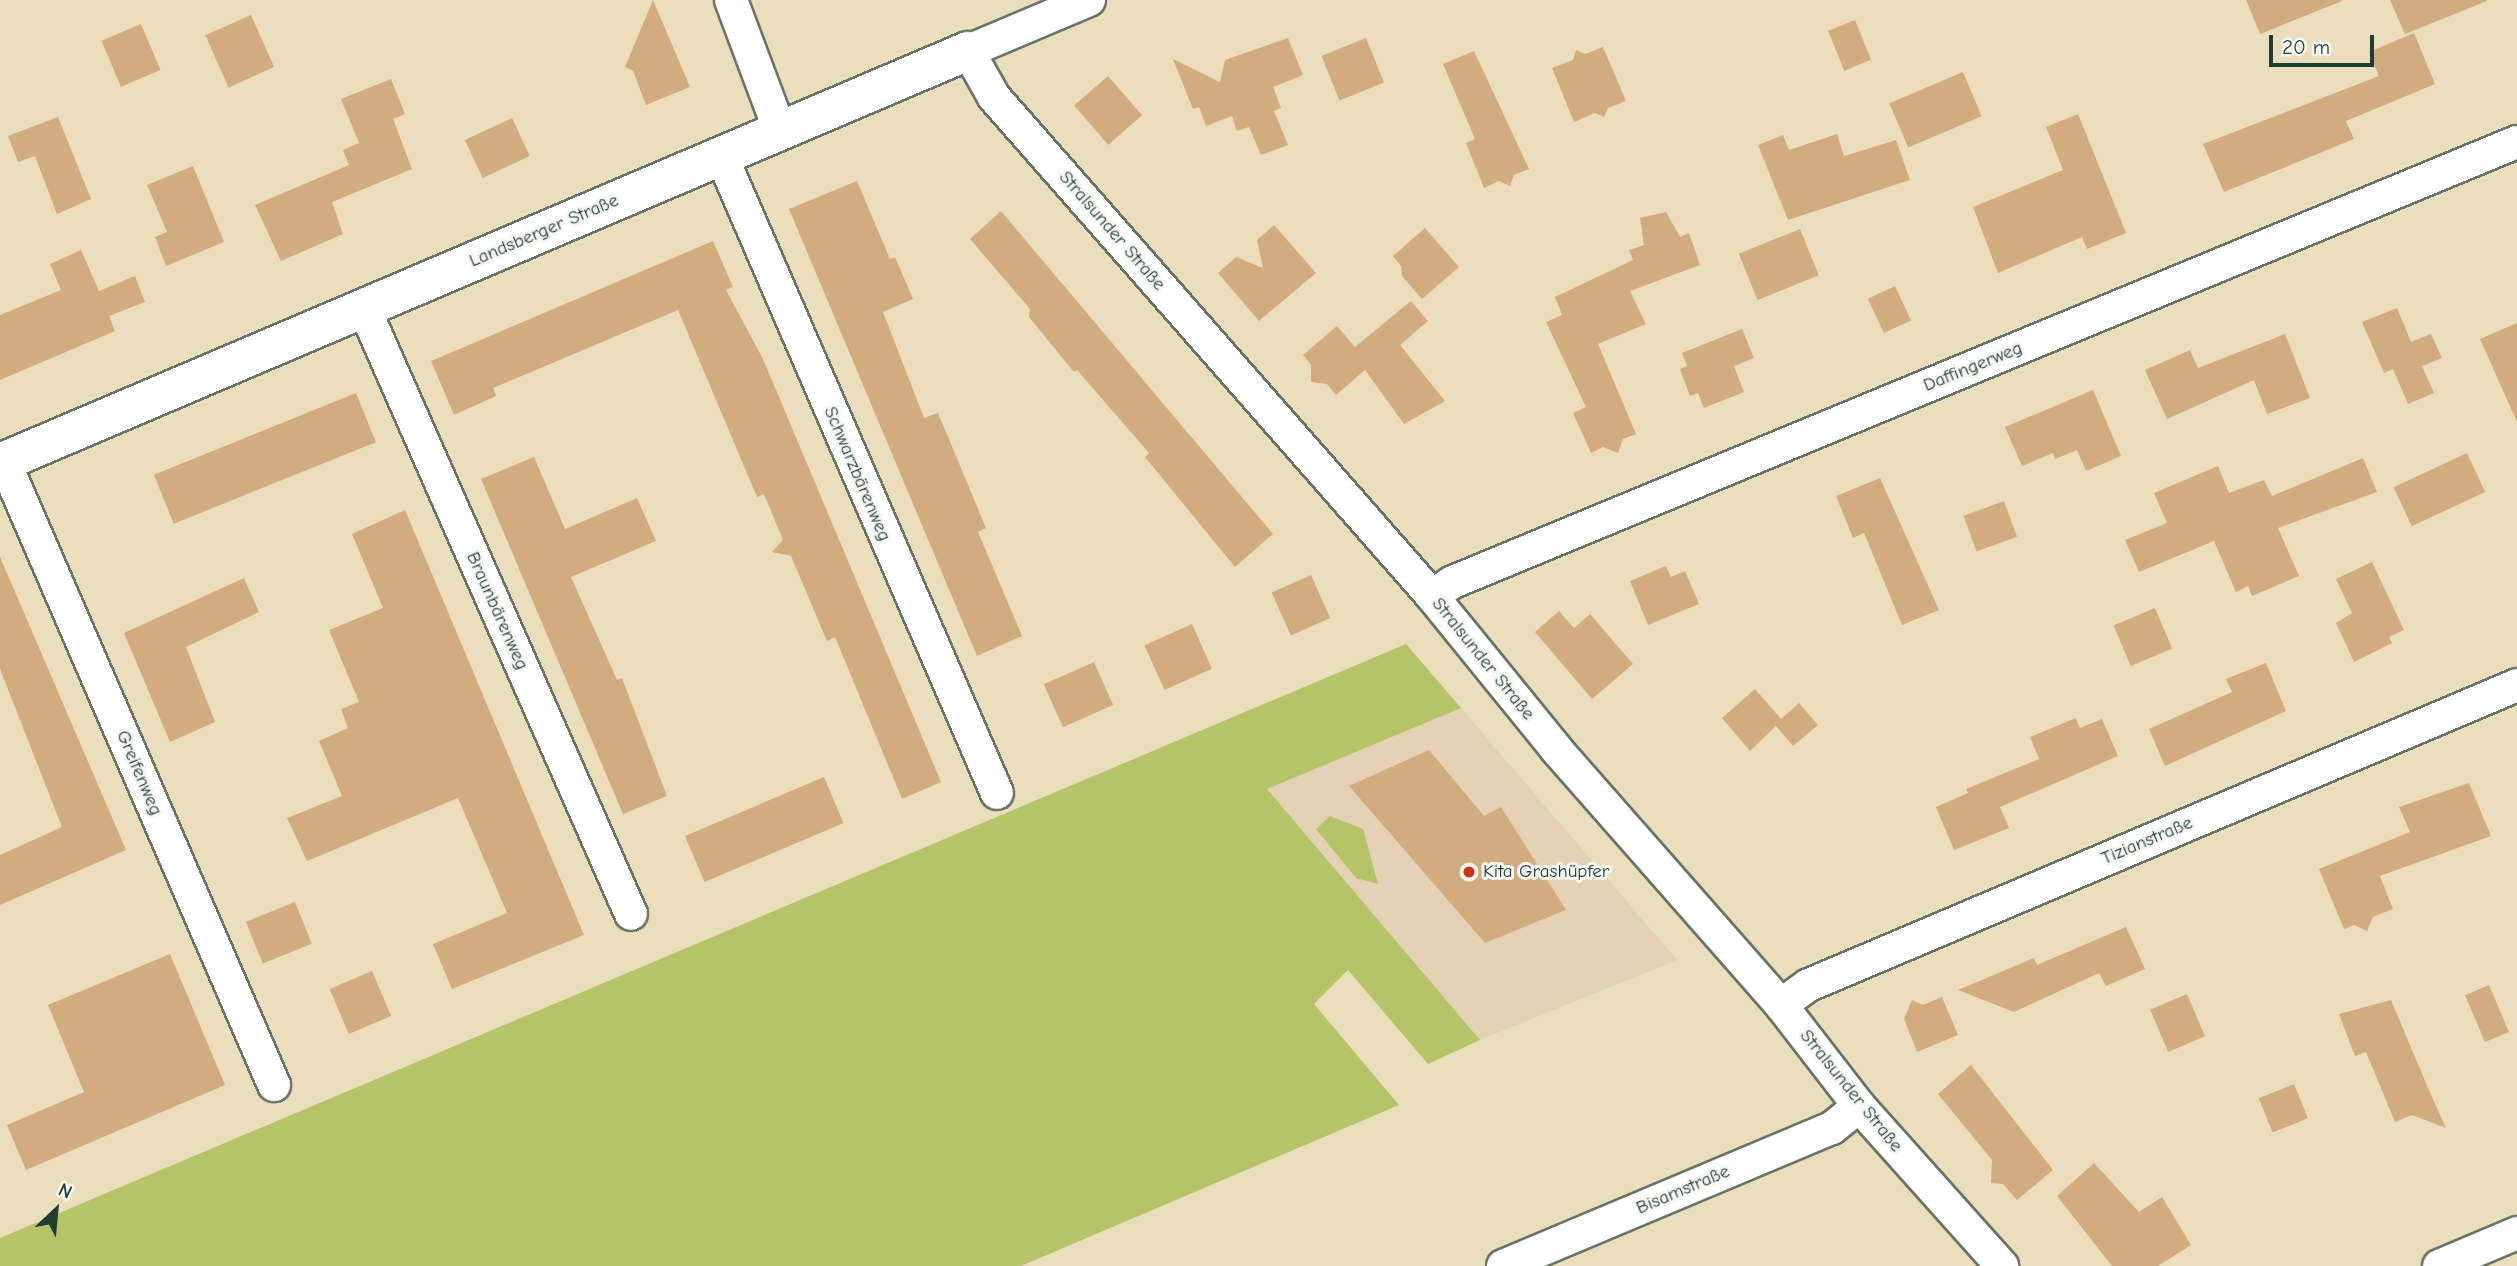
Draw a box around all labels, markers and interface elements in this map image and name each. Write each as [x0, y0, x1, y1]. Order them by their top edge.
scale bar [2272, 21, 2377, 65]
text: 20 m [2282, 35, 2330, 59]
street label: Stralsunder Straße [1054, 167, 1170, 295]
street label: Landsberger Straße [466, 189, 622, 273]
street label: Daffingerweg [1920, 337, 2026, 397]
street label: Schwarzbärenweg [818, 403, 896, 545]
street label: Braunbärenweg [461, 548, 533, 674]
street label: Stralsunder Straße [1427, 593, 1539, 725]
street label: Greifenweg [111, 727, 167, 819]
street label: Tizianstraße [2098, 812, 2196, 870]
place label: Kita Grashüpfer [1483, 861, 1609, 883]
marker: Kita Grashüpfer [1461, 864, 1477, 880]
street label: Stralsunder Straße [1795, 1025, 1907, 1157]
street label: Bisamstraße [1633, 1160, 1733, 1220]
north arrow [21, 1175, 91, 1245]
text: N [55, 1179, 76, 1204]

